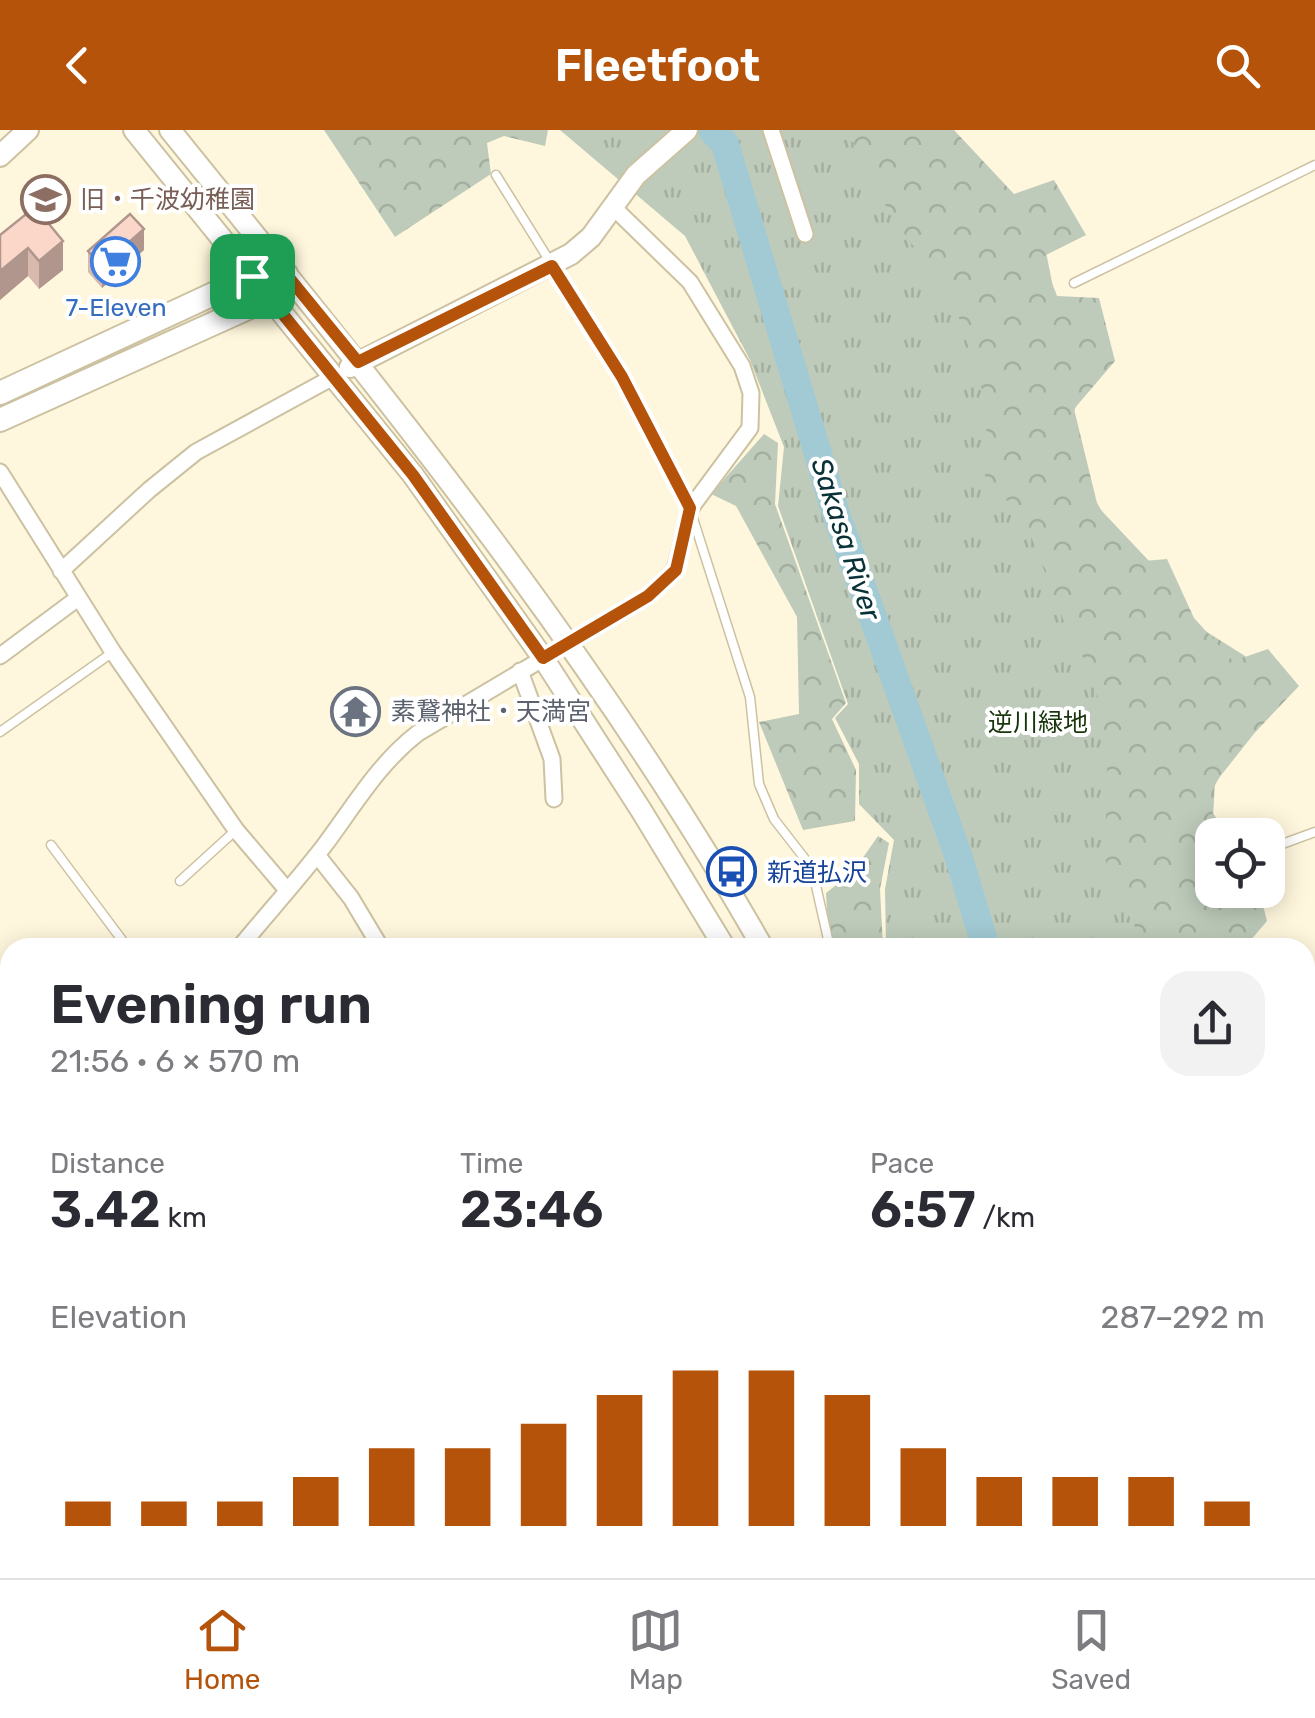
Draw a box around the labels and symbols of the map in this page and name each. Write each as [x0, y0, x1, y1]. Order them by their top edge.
school or university icon: 旧・千波幼稚園 [19, 173, 71, 225]
place label: 旧・千波幼稚園 [80, 185, 255, 214]
pin [210, 234, 295, 319]
supermarket icon: 7-Eleven [90, 235, 142, 287]
place label: 7-Eleven [65, 293, 167, 322]
water label: Sakasa River [804, 454, 888, 626]
temple icon: 素鵞神社・天満宮 [330, 685, 382, 737]
place label: 素鵞神社・天満宮 [391, 697, 591, 726]
park label: 逆川緑地 [988, 708, 1088, 737]
bus stop icon: 新道払沢 [706, 846, 758, 898]
place label: 新道払沢 [767, 858, 867, 887]

